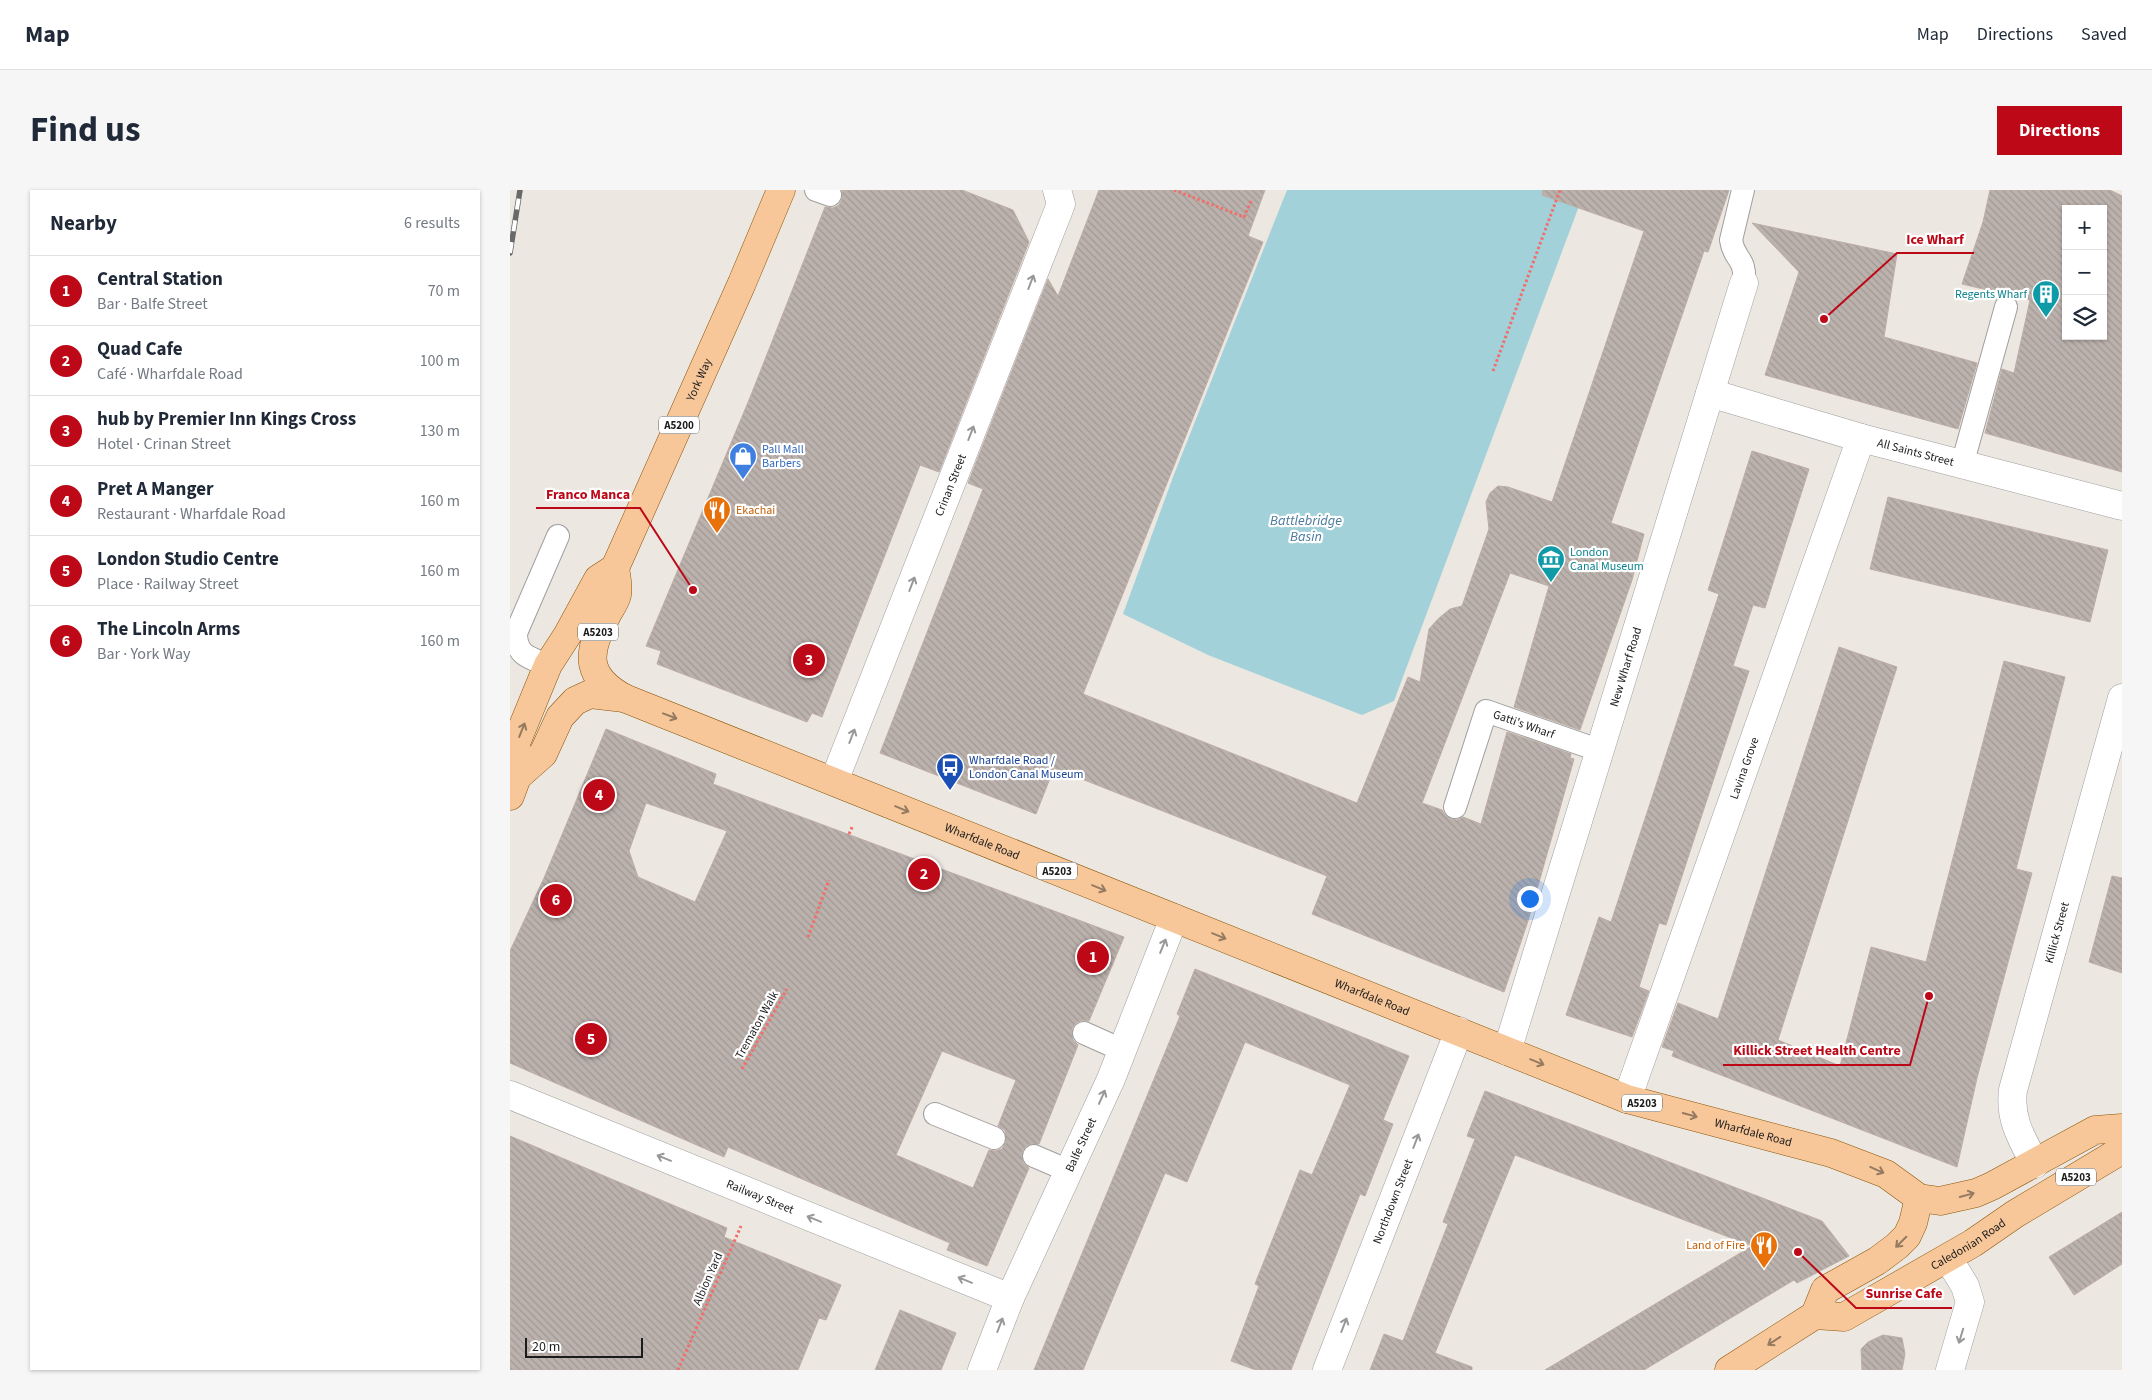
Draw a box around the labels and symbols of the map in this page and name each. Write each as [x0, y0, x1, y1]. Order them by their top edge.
callout: Ice Wharf [1897, 224, 1974, 253]
text: Ice Wharf [1906, 230, 1965, 250]
one-way arrow [1026, 275, 1036, 290]
building icon: Regents Wharf [2031, 279, 2061, 318]
place label: Regents Wharf [1955, 286, 2027, 303]
street label: York Way [682, 355, 716, 405]
road number: A5200 [659, 416, 699, 434]
one-way arrow [967, 426, 976, 441]
street label: All Saints Street [1875, 434, 1956, 470]
shop icon: Pall Mall Barbers [728, 441, 758, 480]
place label: Pall Mall Barbers [762, 441, 804, 472]
street label: Crinan Street [930, 451, 970, 519]
callout: Franco Manca [536, 479, 640, 508]
text: Franco Manca [546, 485, 630, 505]
restaurant icon: Ekachai [702, 495, 732, 534]
place label: Ekachai [736, 502, 775, 519]
water label: Battlebridge Basin [1270, 511, 1342, 547]
museum icon: London Canal Museum [1536, 544, 1566, 583]
place label: London Canal Museum [1570, 544, 1644, 575]
one-way arrow [908, 577, 917, 593]
road number: A5203 [578, 624, 618, 641]
street label: New Wharf Road [1605, 625, 1646, 709]
pin: 3 [793, 641, 825, 679]
street label: Gatti's Wharf [1491, 706, 1557, 743]
one-way arrow [661, 712, 677, 721]
one-way arrow [518, 722, 527, 738]
one-way arrow [848, 729, 858, 744]
street label: Lavina Grove [1725, 735, 1763, 802]
bus stop icon: Wharfdale Road / London Canal Museum [935, 752, 965, 791]
place label: Wharfdale Road / London Canal Museum [969, 752, 1084, 783]
pin: 4 [583, 776, 615, 814]
one-way arrow [894, 805, 909, 814]
street label: Wharfdale Road [942, 819, 1022, 864]
pin: 2 [908, 855, 940, 893]
road number: A5203 [1037, 862, 1077, 879]
pin: 6 [540, 881, 572, 919]
one-way arrow [1091, 883, 1106, 893]
your location [1517, 886, 1543, 912]
street label: Killick Street [2040, 900, 2073, 965]
one-way arrow [1211, 932, 1227, 941]
pin: 1 [1077, 938, 1109, 976]
one-way arrow [1159, 939, 1168, 954]
street label: Wharfdale Road [1332, 974, 1412, 1020]
street label: Trematon Walk [731, 988, 783, 1062]
pin: 5 [575, 1020, 607, 1058]
callout: Killick Street Health Centre [1723, 1036, 1910, 1065]
text: Killick Street Health Centre [1733, 1041, 1901, 1061]
one-way arrow [1529, 1059, 1544, 1068]
one-way arrow [1098, 1090, 1108, 1105]
road number: A5203 [1622, 1094, 1662, 1111]
one-way arrow [1681, 1111, 1697, 1121]
street label: Wharfdale Road [1713, 1114, 1794, 1151]
street label: Balfe Street [1061, 1115, 1101, 1175]
one-way arrow [1412, 1133, 1421, 1149]
one-way arrow [657, 1153, 672, 1162]
street label: Northdown Street [1368, 1156, 1417, 1246]
one-way arrow [1869, 1166, 1884, 1176]
road number: A5203 [2056, 1169, 2096, 1186]
street label: Railway Street [724, 1175, 797, 1218]
one-way arrow [1959, 1190, 1975, 1200]
one-way arrow [807, 1214, 822, 1223]
street label: Caledonian Road [1927, 1214, 2009, 1274]
restaurant icon: Land of Fire [1749, 1230, 1779, 1269]
one-way arrow [1894, 1236, 1907, 1248]
place label: Land of Fire [1686, 1237, 1745, 1254]
street label: Albion Yard [689, 1250, 727, 1308]
one-way arrow [958, 1275, 973, 1284]
callout: Sunrise Cafe [1856, 1279, 1952, 1308]
text: Sunrise Cafe [1866, 1284, 1942, 1304]
one-way arrow [996, 1317, 1005, 1333]
one-way arrow [1341, 1317, 1350, 1332]
one-way arrow [1956, 1328, 1966, 1344]
scale bar [525, 1335, 642, 1358]
one-way arrow [1768, 1337, 1782, 1347]

